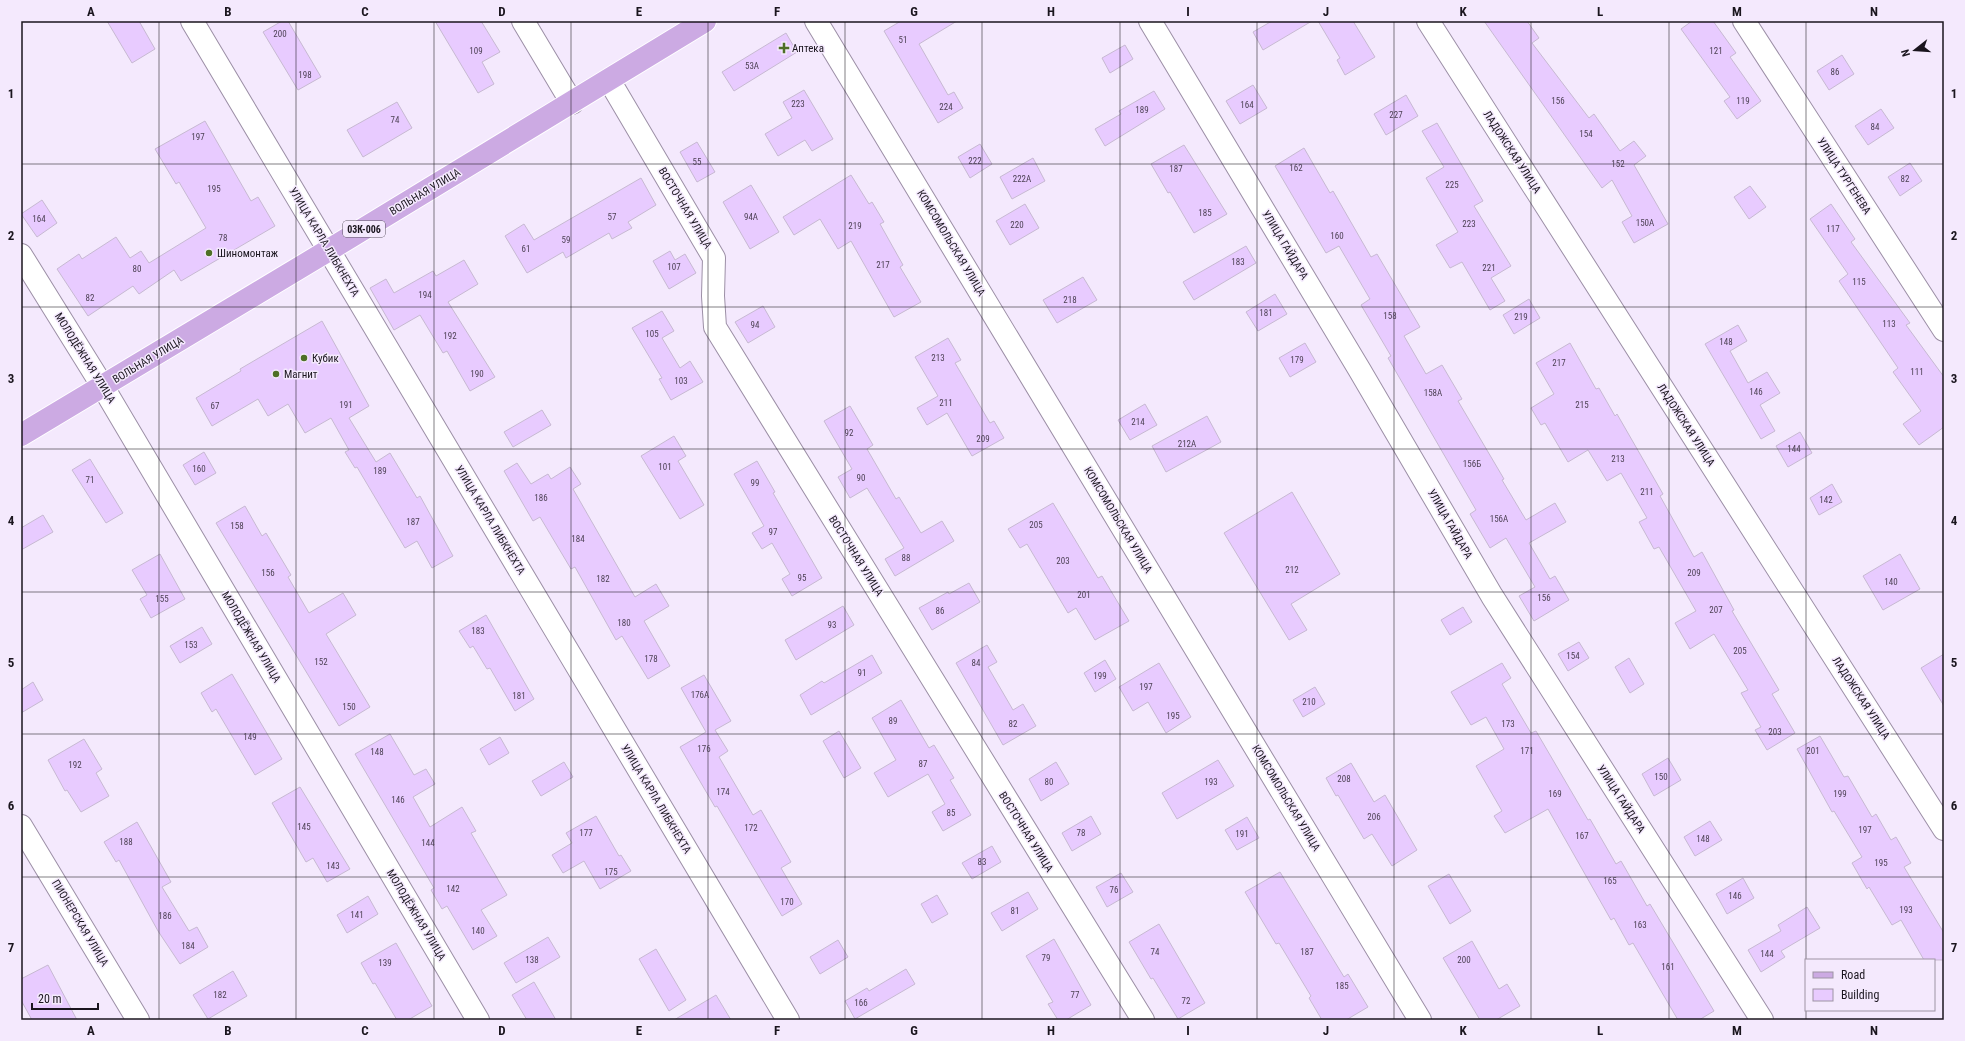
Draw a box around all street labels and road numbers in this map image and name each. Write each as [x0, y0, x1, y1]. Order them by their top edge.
street label: ЛАДОЖСКАЯ УЛИЦА [1480, 108, 1544, 196]
street label: УЛИЦА ТУРГЕНЕВА [1814, 135, 1874, 217]
street label: ВОЛЬНАЯ УЛИЦА [387, 165, 463, 218]
street label: ВОСТОЧНАЯ УЛИЦА [656, 165, 715, 251]
street label: УЛИЦА КАРЛА ЛИБКНЕХТА [286, 185, 362, 300]
street label: КОМСОМОЛЬСКАЯ УЛИЦА [914, 188, 988, 299]
street label: УЛИЦА ГАЙДАРА [1259, 208, 1311, 282]
road number: 03К-006 [343, 221, 385, 237]
street label: МОЛОДЁЖНАЯ УЛИЦА [52, 310, 118, 406]
street label: ВОЛЬНАЯ УЛИЦА [110, 333, 186, 386]
street label: ЛАДОЖСКАЯ УЛИЦА [1654, 381, 1718, 469]
street label: УЛИЦА КАРЛА ЛИБКНЕХТА [452, 463, 528, 578]
street label: КОМСОМОЛЬСКАЯ УЛИЦА [1081, 465, 1155, 576]
street label: УЛИЦА ГАЙДАРА [1425, 487, 1476, 562]
street label: ВОСТОЧНАЯ УЛИЦА [826, 513, 886, 599]
street label: МОЛОДЁЖНАЯ УЛИЦА [219, 589, 284, 686]
street label: ЛАДОЖСКАЯ УЛИЦА [1829, 654, 1893, 742]
street label: УЛИЦА КАРЛА ЛИБКНЕХТА [618, 742, 694, 857]
street label: КОМСОМОЛЬСКАЯ УЛИЦА [1249, 743, 1323, 854]
street label: УЛИЦА ГАЙДАРА [1594, 763, 1648, 836]
street label: ВОСТОЧНАЯ УЛИЦА [996, 789, 1056, 875]
street label: МОЛОДЁЖНАЯ УЛИЦА [384, 867, 449, 964]
street label: ПИОНЕРСКАЯ УЛИЦА [49, 877, 111, 969]

